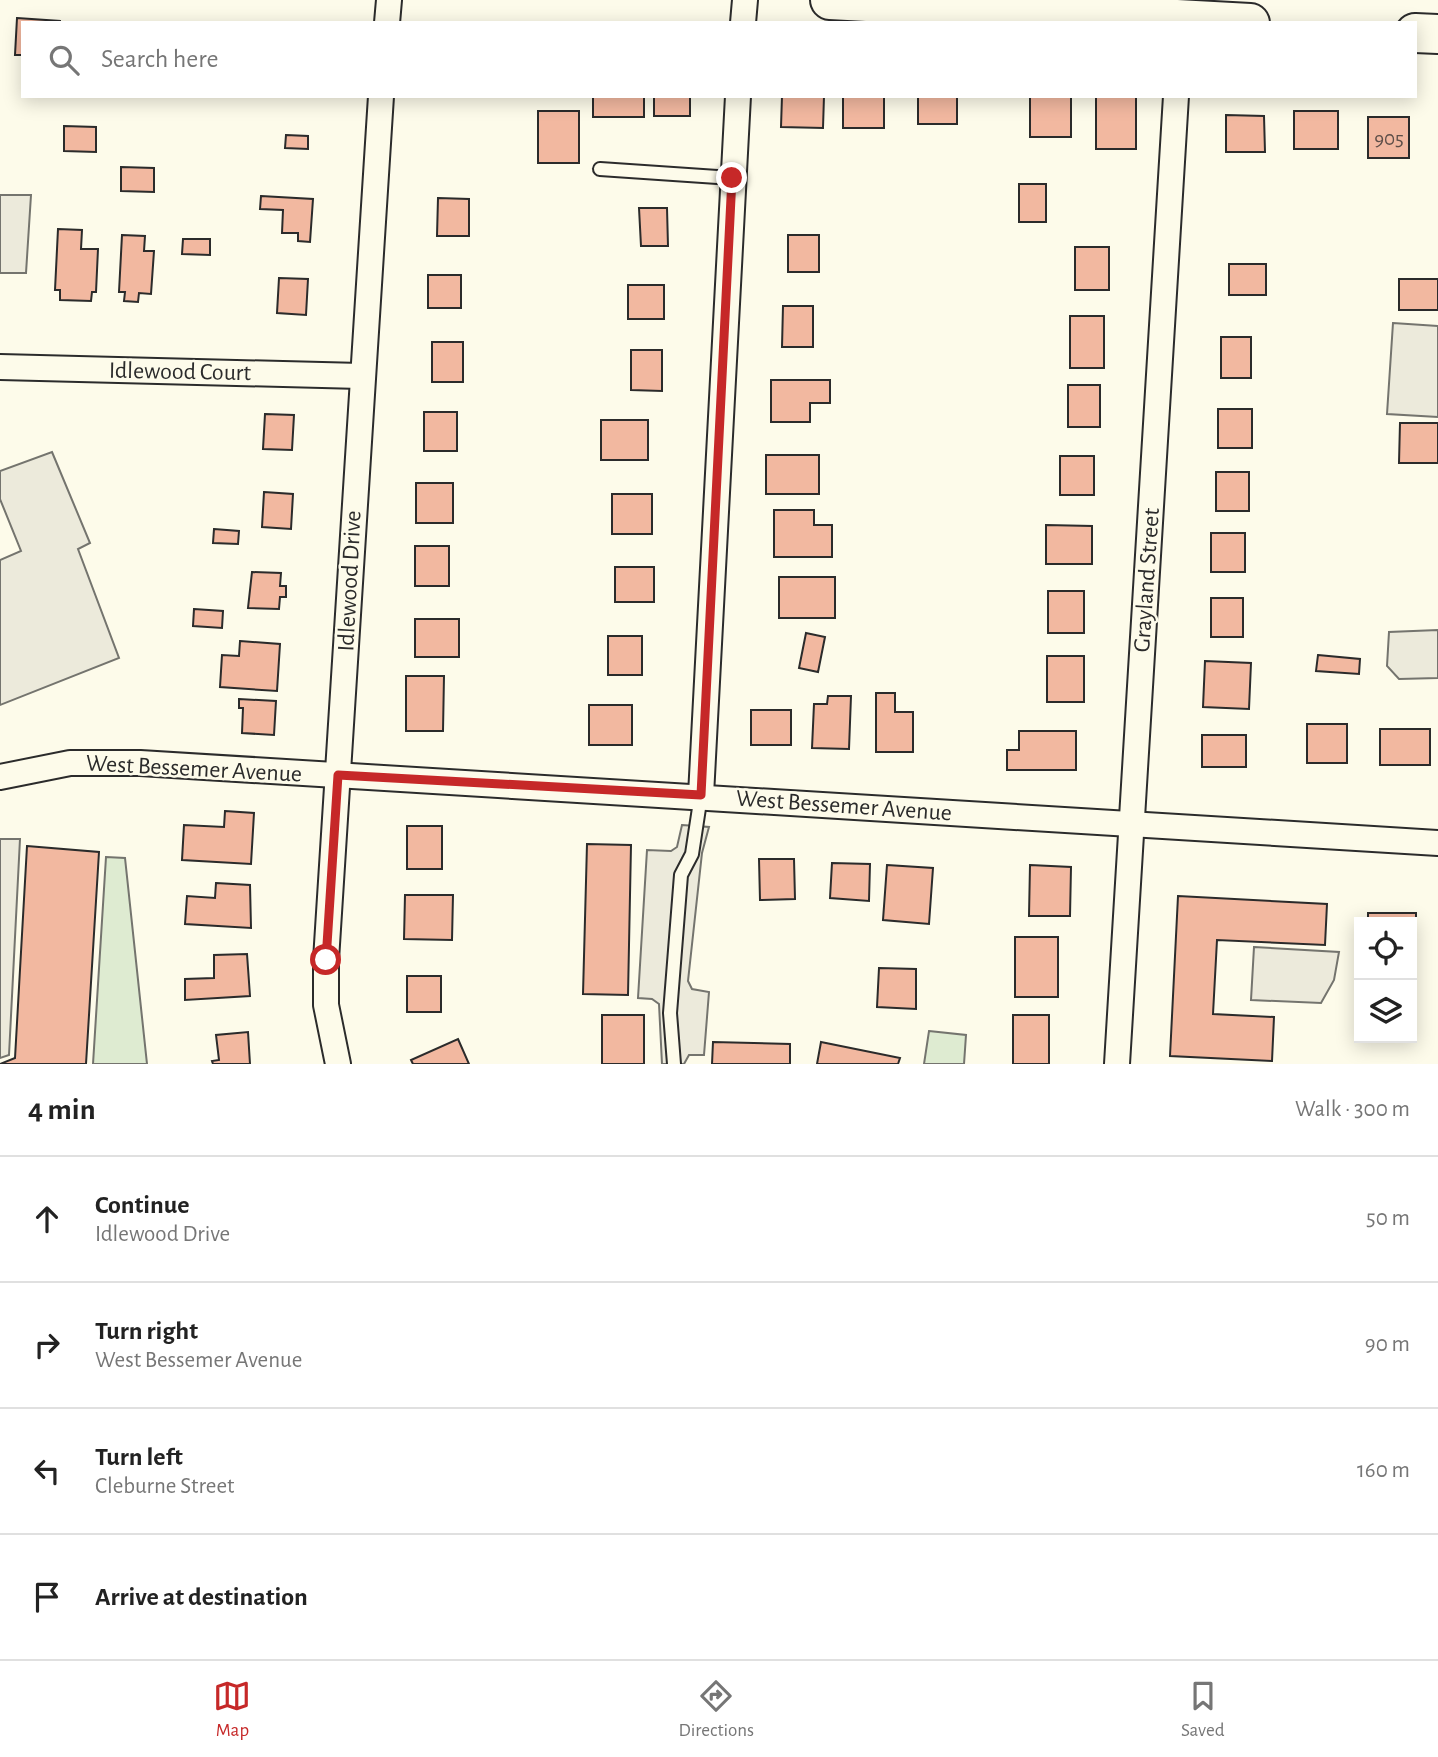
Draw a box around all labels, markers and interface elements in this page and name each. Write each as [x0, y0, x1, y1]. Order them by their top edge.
search box [21, 21, 1417, 98]
icon: search [45, 41, 83, 79]
text: Search here [101, 46, 219, 72]
house number: 905 [1374, 128, 1404, 149]
route end [716, 162, 747, 193]
street label: Idlewood Court [109, 359, 252, 385]
street label: Grayland Street [1130, 507, 1164, 653]
street label: Idlewood Drive [334, 510, 366, 652]
street label: West Bessemer Avenue [85, 751, 303, 787]
street label: West Bessemer Avenue [735, 786, 953, 826]
map controls [1354, 917, 1417, 1043]
button: locate [1354, 917, 1417, 980]
route start [310, 944, 341, 975]
button: layers [1354, 980, 1417, 1043]
text: 4 min [28, 1095, 96, 1125]
text: Walk · 300 m [1295, 1098, 1410, 1121]
text: Continue [95, 1192, 190, 1218]
icon: ahead [28, 1200, 66, 1238]
text: 50 m [1366, 1207, 1410, 1230]
text: Idlewood Drive [95, 1223, 230, 1246]
text: Turn right [95, 1318, 198, 1344]
icon: right [28, 1326, 66, 1364]
text: 90 m [1365, 1333, 1410, 1356]
text: West Bessemer Avenue [95, 1349, 302, 1372]
text: Turn left [95, 1444, 183, 1470]
icon: left [28, 1452, 66, 1490]
text: 160 m [1357, 1459, 1410, 1482]
text: Cleburne Street [95, 1475, 234, 1498]
icon: arrive [28, 1578, 66, 1616]
text: Arrive at destination [95, 1584, 308, 1610]
tab: Map [213, 1677, 251, 1742]
tab: Directions [678, 1677, 754, 1742]
tab: Saved [1181, 1677, 1225, 1742]

